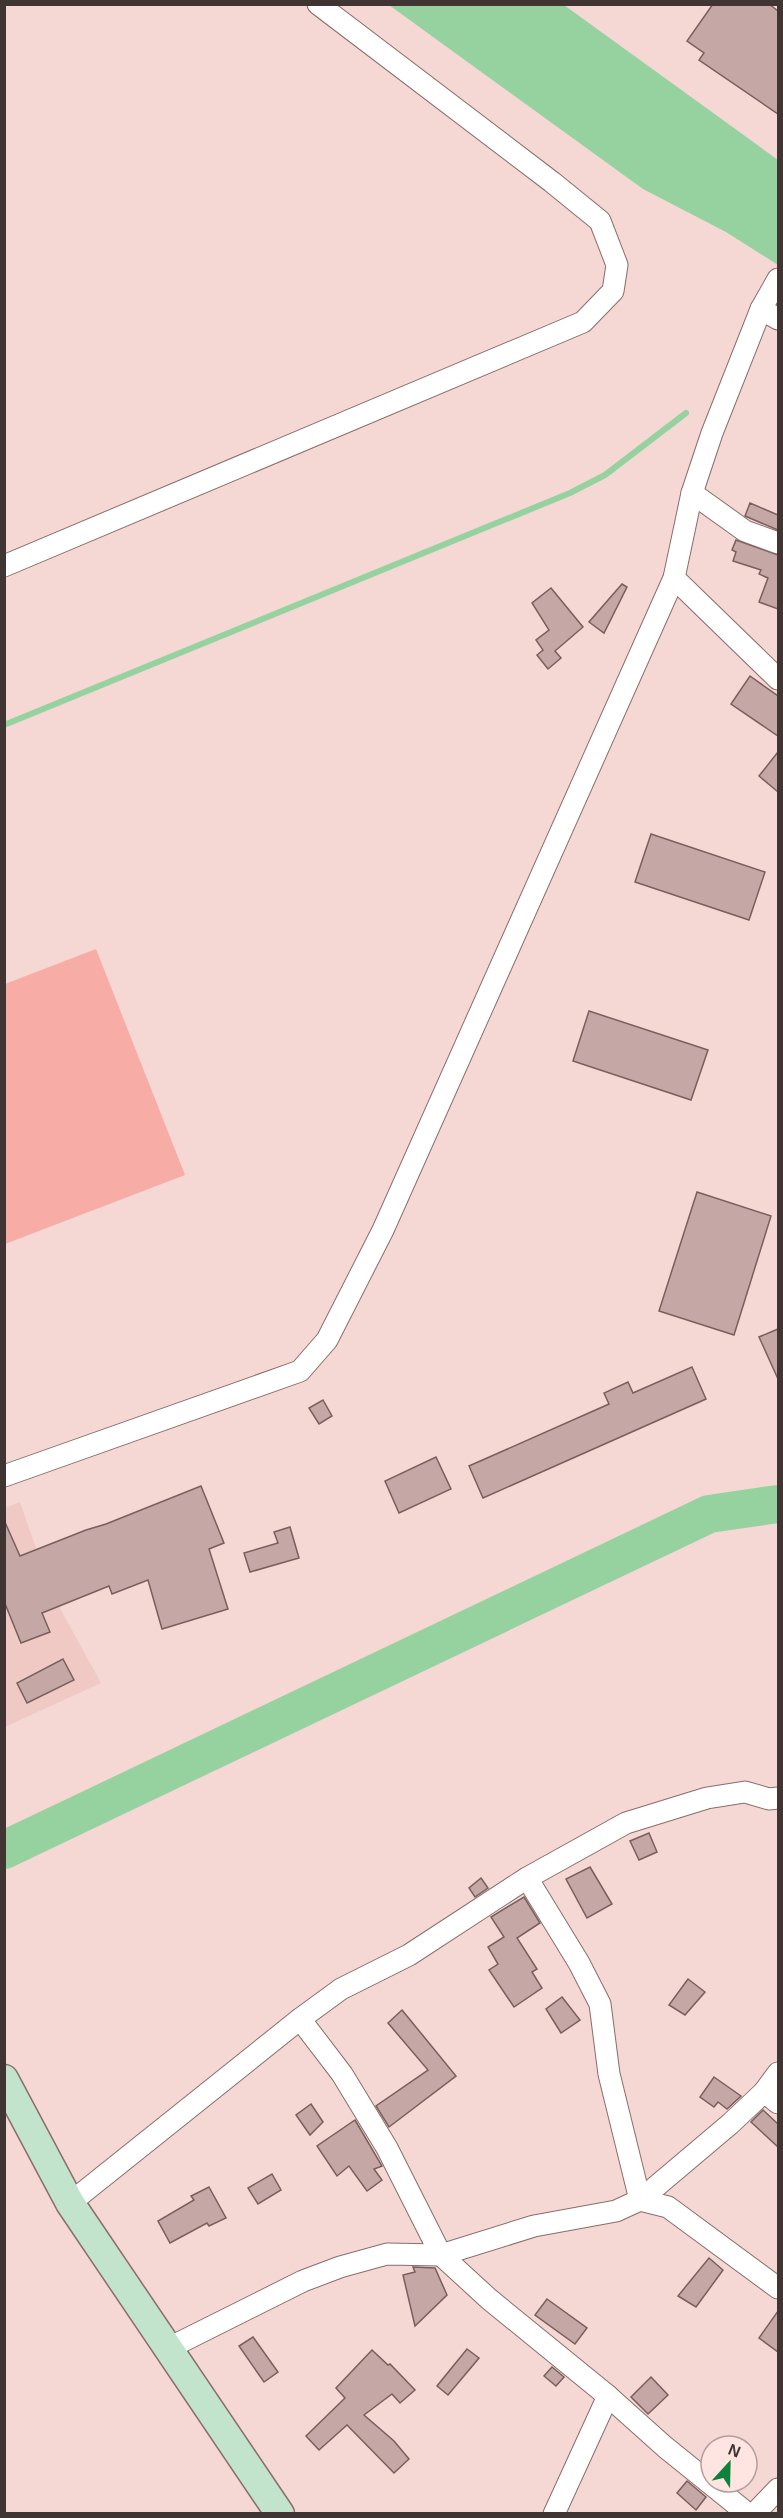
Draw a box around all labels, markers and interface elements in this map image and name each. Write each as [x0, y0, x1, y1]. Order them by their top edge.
north arrow [699, 2434, 759, 2494]
text: N [726, 2441, 743, 2461]

